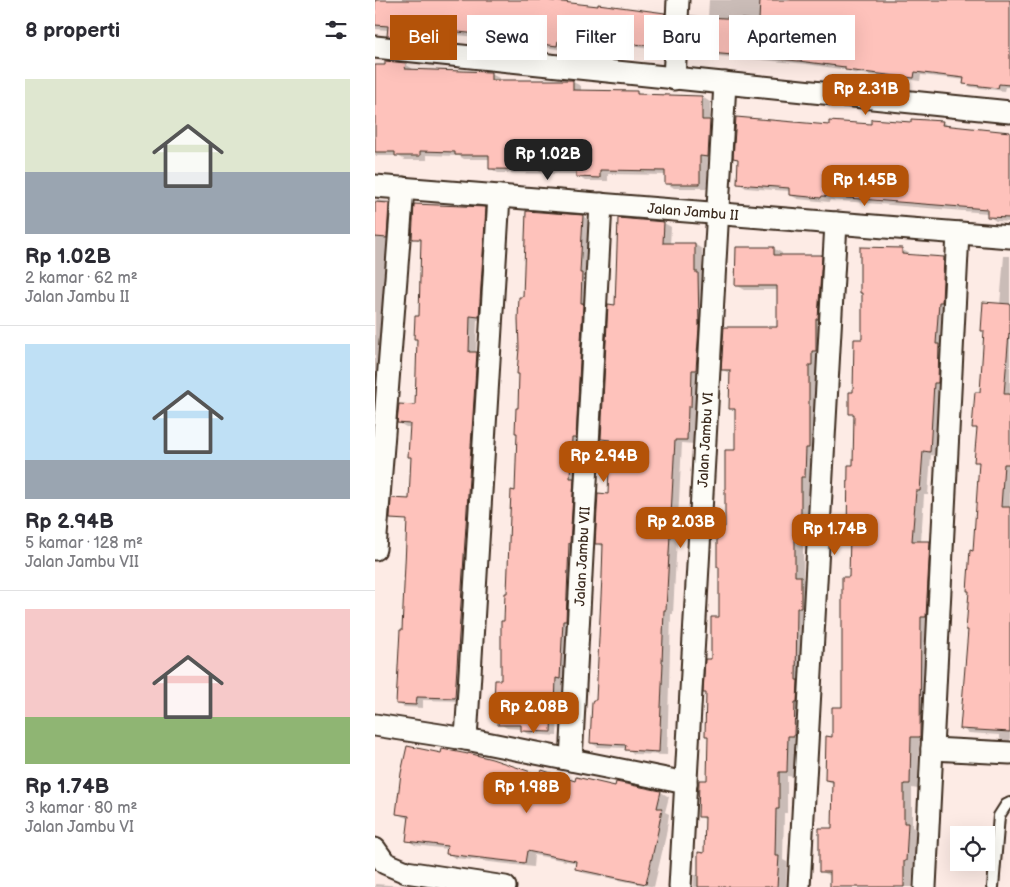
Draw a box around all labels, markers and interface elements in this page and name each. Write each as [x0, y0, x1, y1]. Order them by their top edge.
chip: Beli [390, 15, 457, 60]
chip: Sewa [467, 15, 547, 60]
chip: Filter [557, 15, 634, 60]
chip: Baru [644, 15, 719, 60]
chip: Apartemen [729, 15, 855, 60]
icon: filters [322, 16, 350, 44]
text: 8 properti [25, 18, 120, 43]
pin: Rp 2.31B [814, 74, 918, 116]
text: Rp 2.31B [834, 80, 898, 99]
icon: home [143, 111, 233, 201]
pin: Rp 1.02B [496, 138, 600, 181]
text: Rp 1.02B [515, 145, 581, 164]
pin: Rp 1.45B [813, 164, 917, 207]
text: Rp 1.45B [833, 171, 897, 190]
street label: Jalan Jambu II [647, 199, 739, 224]
text: Rp 1.02B [25, 244, 111, 269]
text: 2 kamar · 62 m² [25, 269, 138, 288]
text: Jalan Jambu II [25, 288, 130, 307]
icon: home [143, 377, 233, 467]
street label: Jalan Jambu VI [694, 392, 716, 488]
pin: Rp 2.94B [552, 440, 656, 483]
text: Rp 2.94B [570, 447, 638, 466]
street label: Jalan Jambu VII [571, 506, 593, 607]
pin: Rp 2.03B [629, 506, 733, 549]
text: Rp 2.94B [25, 509, 114, 534]
text: Rp 2.03B [647, 513, 715, 532]
pin: Rp 1.74B [783, 514, 887, 556]
text: Rp 1.74B [803, 520, 867, 539]
text: 5 kamar · 128 m² [25, 534, 143, 553]
text: Jalan Jambu VII [25, 553, 139, 572]
icon: home [143, 642, 233, 732]
pin: Rp 2.08B [482, 692, 586, 734]
text: Rp 2.08B [500, 698, 568, 717]
pin: Rp 1.98B [475, 772, 579, 814]
text: Rp 1.74B [25, 774, 109, 799]
text: Rp 1.98B [495, 778, 560, 797]
text: 3 kamar · 80 m² [25, 799, 137, 818]
text: Jalan Jambu VI [25, 818, 134, 837]
map controls [950, 826, 995, 871]
button: locate [950, 826, 995, 871]

